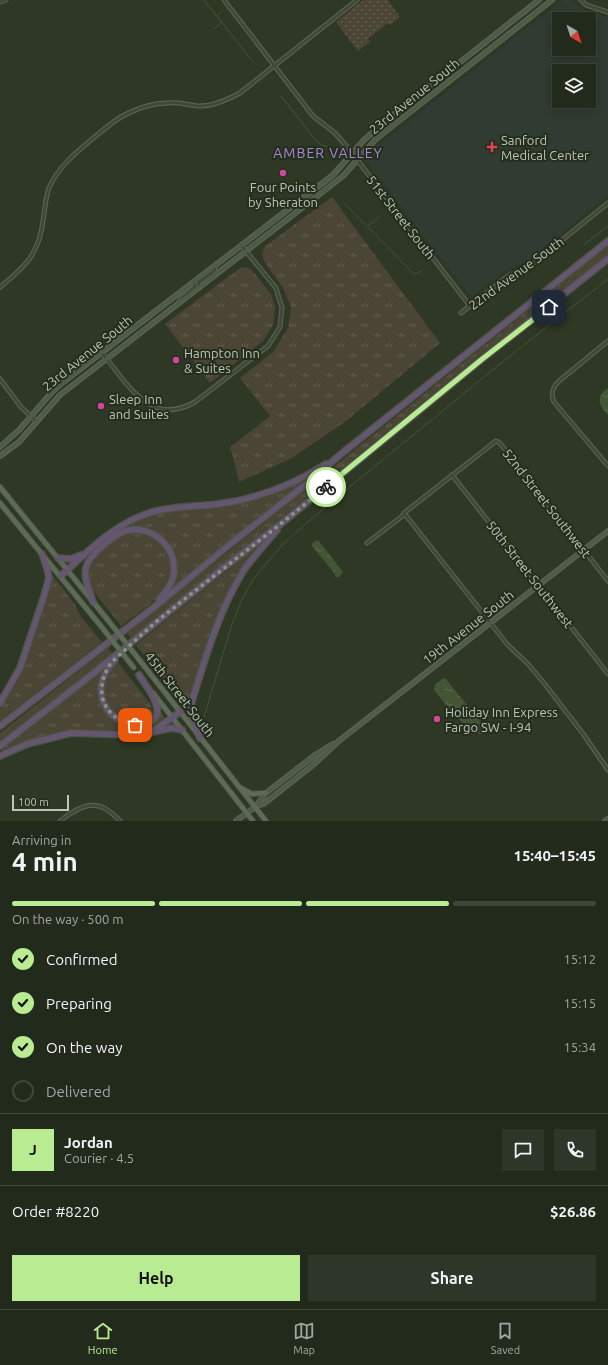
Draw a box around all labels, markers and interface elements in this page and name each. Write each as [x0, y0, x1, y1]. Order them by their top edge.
north arrow [552, 12, 596, 56]
map controls [552, 12, 596, 108]
street label: 23rd Avenue South [366, 56, 462, 136]
button: layers [552, 64, 596, 108]
place label: Sanford Medical Center [501, 133, 589, 162]
marker: Sanford Medical Center [486, 141, 498, 153]
district label: AMBER VALLEY [273, 145, 383, 161]
marker: Four Points by Sheraton [278, 168, 288, 178]
street label: 51st Street South [364, 172, 438, 262]
place label: Four Points by Sheraton [248, 180, 318, 209]
street label: 22nd Avenue South [466, 234, 566, 312]
pin [532, 290, 566, 324]
icon: home [538, 296, 560, 318]
street label: 23rd Avenue South [39, 313, 135, 393]
place label: Hampton Inn & Suites [184, 346, 260, 375]
marker: Hampton Inn & Suites [171, 355, 181, 365]
place label: Sleep Inn and Suites [109, 392, 169, 421]
marker: Sleep Inn and Suites [96, 401, 106, 411]
street label: 52nd Street Southwest [500, 446, 594, 560]
courier [306, 467, 346, 507]
icon: bike [315, 476, 337, 498]
street label: 50th Street Southwest [484, 518, 576, 630]
street label: 19th Avenue South [420, 587, 516, 667]
street label: 45th Street South [143, 649, 217, 739]
place label: Holiday Inn Express Fargo SW - I-94 [445, 705, 558, 734]
pin [118, 708, 152, 742]
icon: bag [124, 714, 146, 736]
marker: Holiday Inn Express Fargo SW - I-94 [432, 714, 442, 724]
scale bar [12, 793, 69, 812]
text: 100 m [18, 796, 49, 808]
text: Arriving in [12, 833, 71, 847]
text: 4 min [12, 847, 78, 876]
text: 15:40–15:45 [513, 847, 596, 864]
text: On the way · 500 m [12, 912, 124, 926]
icon: check [12, 948, 34, 970]
text: Confirmed [46, 951, 118, 968]
text: 15:12 [563, 952, 596, 966]
icon: check [12, 992, 34, 1014]
text: Preparing [46, 995, 112, 1012]
text: 15:15 [563, 996, 596, 1010]
icon: check [12, 1036, 34, 1058]
text: On the way [46, 1039, 122, 1056]
text: 15:34 [563, 1040, 596, 1054]
text: Delivered [46, 1083, 111, 1100]
button: chat [502, 1129, 544, 1171]
button: phone [554, 1129, 596, 1171]
text: Jordan [64, 1134, 113, 1151]
text: J [29, 1141, 37, 1158]
text: Courier · 4.5 [64, 1151, 134, 1165]
text: Order #8220 [12, 1203, 99, 1220]
text: $26.86 [550, 1203, 596, 1220]
button: Help [12, 1255, 300, 1301]
button: Share [308, 1255, 596, 1301]
tab: Home [88, 1320, 118, 1356]
tab: Map [293, 1320, 315, 1356]
tab: Saved [491, 1320, 520, 1356]

